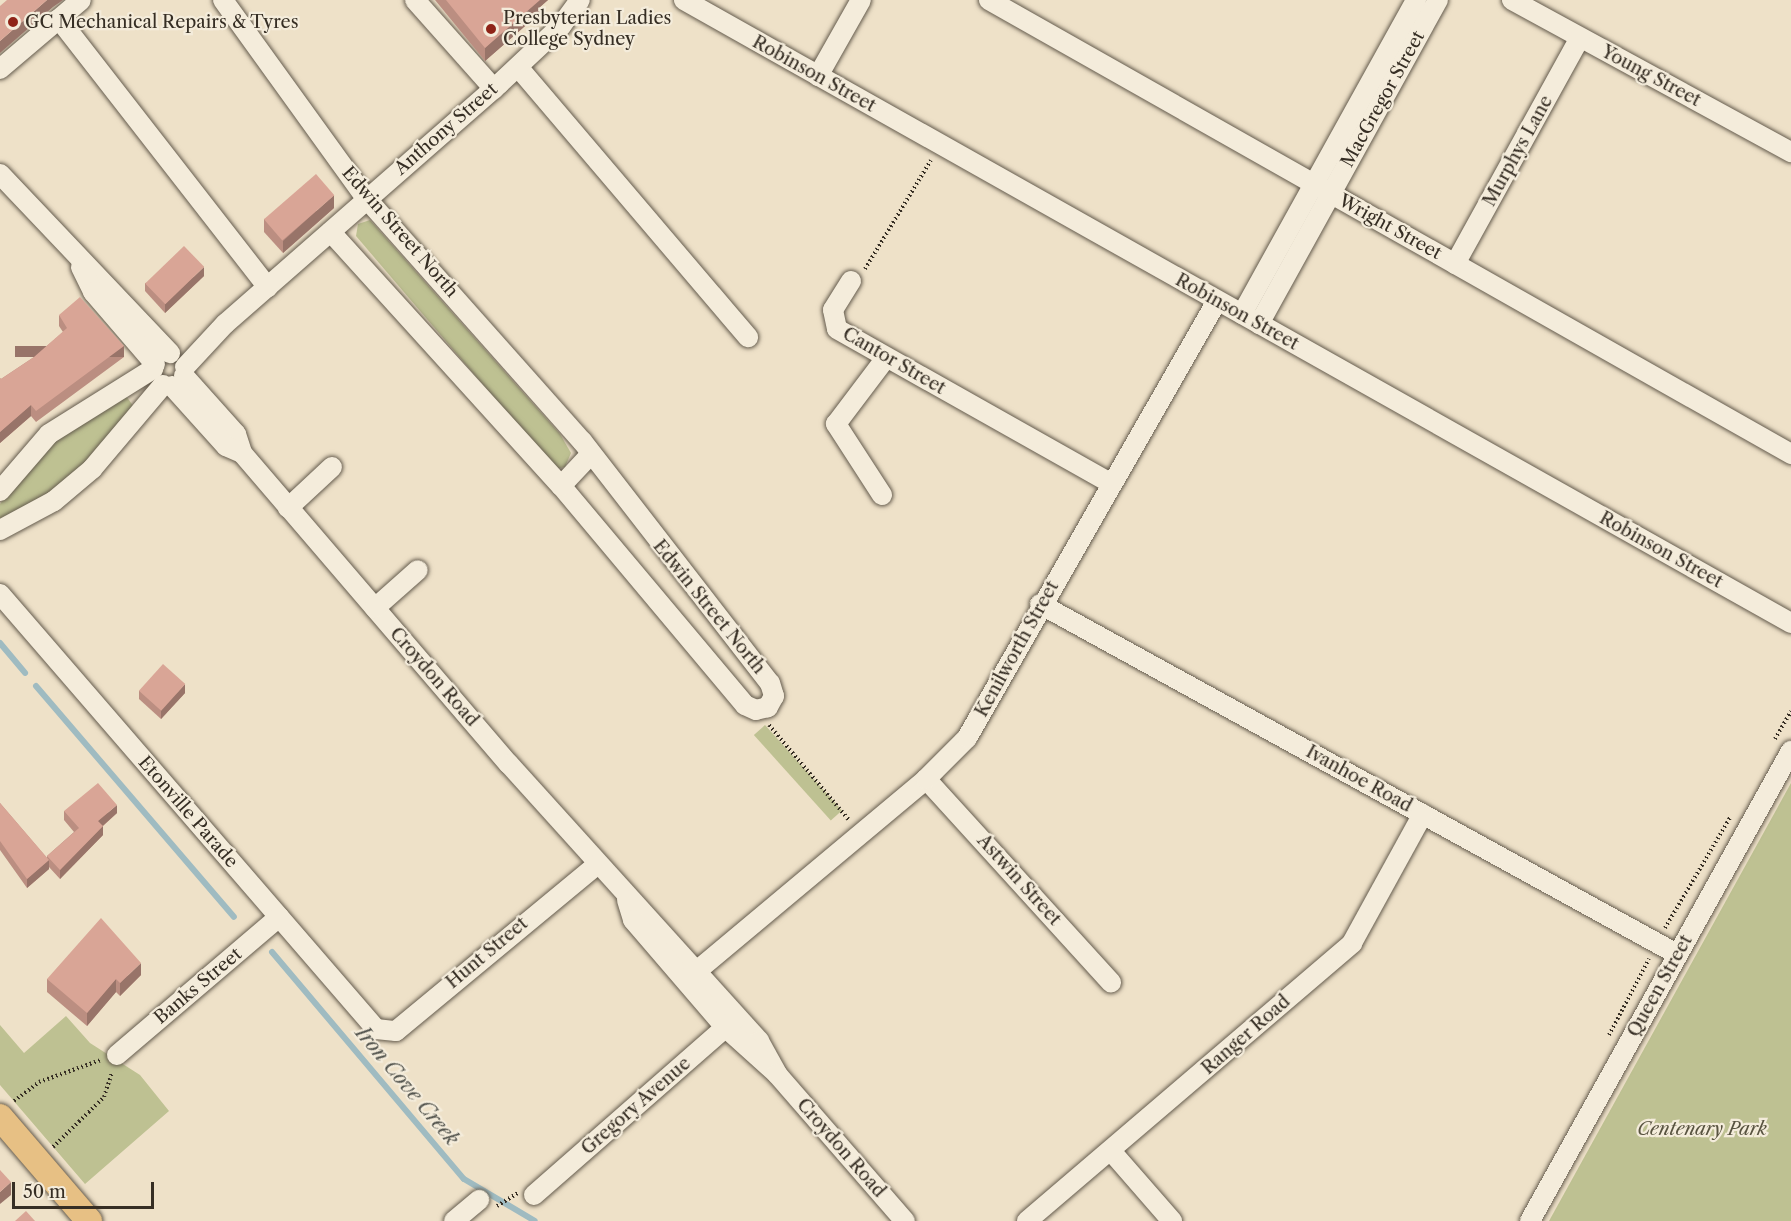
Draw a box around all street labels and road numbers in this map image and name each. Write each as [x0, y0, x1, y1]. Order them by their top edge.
street label: MacGregor Street [1337, 27, 1429, 171]
street label: Robinson Street [749, 31, 879, 117]
street label: Young Street [1598, 41, 1704, 111]
street label: Anthony Street [390, 78, 502, 180]
street label: Murphys Lane [1479, 92, 1557, 210]
street label: Edwin Street North [337, 162, 463, 302]
street label: Wright Street [1335, 190, 1445, 264]
street label: Robinson Street [1172, 269, 1302, 355]
street label: Cantor Street [839, 323, 949, 399]
street label: Robinson Street [1596, 507, 1726, 593]
street label: Edwin Street North [648, 536, 770, 678]
street label: Kenilworth Street [971, 577, 1063, 721]
street label: Croydon Road [385, 623, 483, 731]
street label: Ivanhoe Road [1302, 741, 1416, 817]
street label: Etonville Parade [134, 752, 242, 872]
street label: Astwin Street [973, 830, 1065, 930]
street label: Hunt Street [442, 913, 532, 993]
street label: Queen Street [1623, 931, 1697, 1041]
street label: Banks Street [150, 943, 246, 1029]
street label: Ranger Road [1197, 991, 1295, 1079]
street label: Gregory Avenue [577, 1052, 695, 1160]
street label: Croydon Road [792, 1094, 890, 1202]

